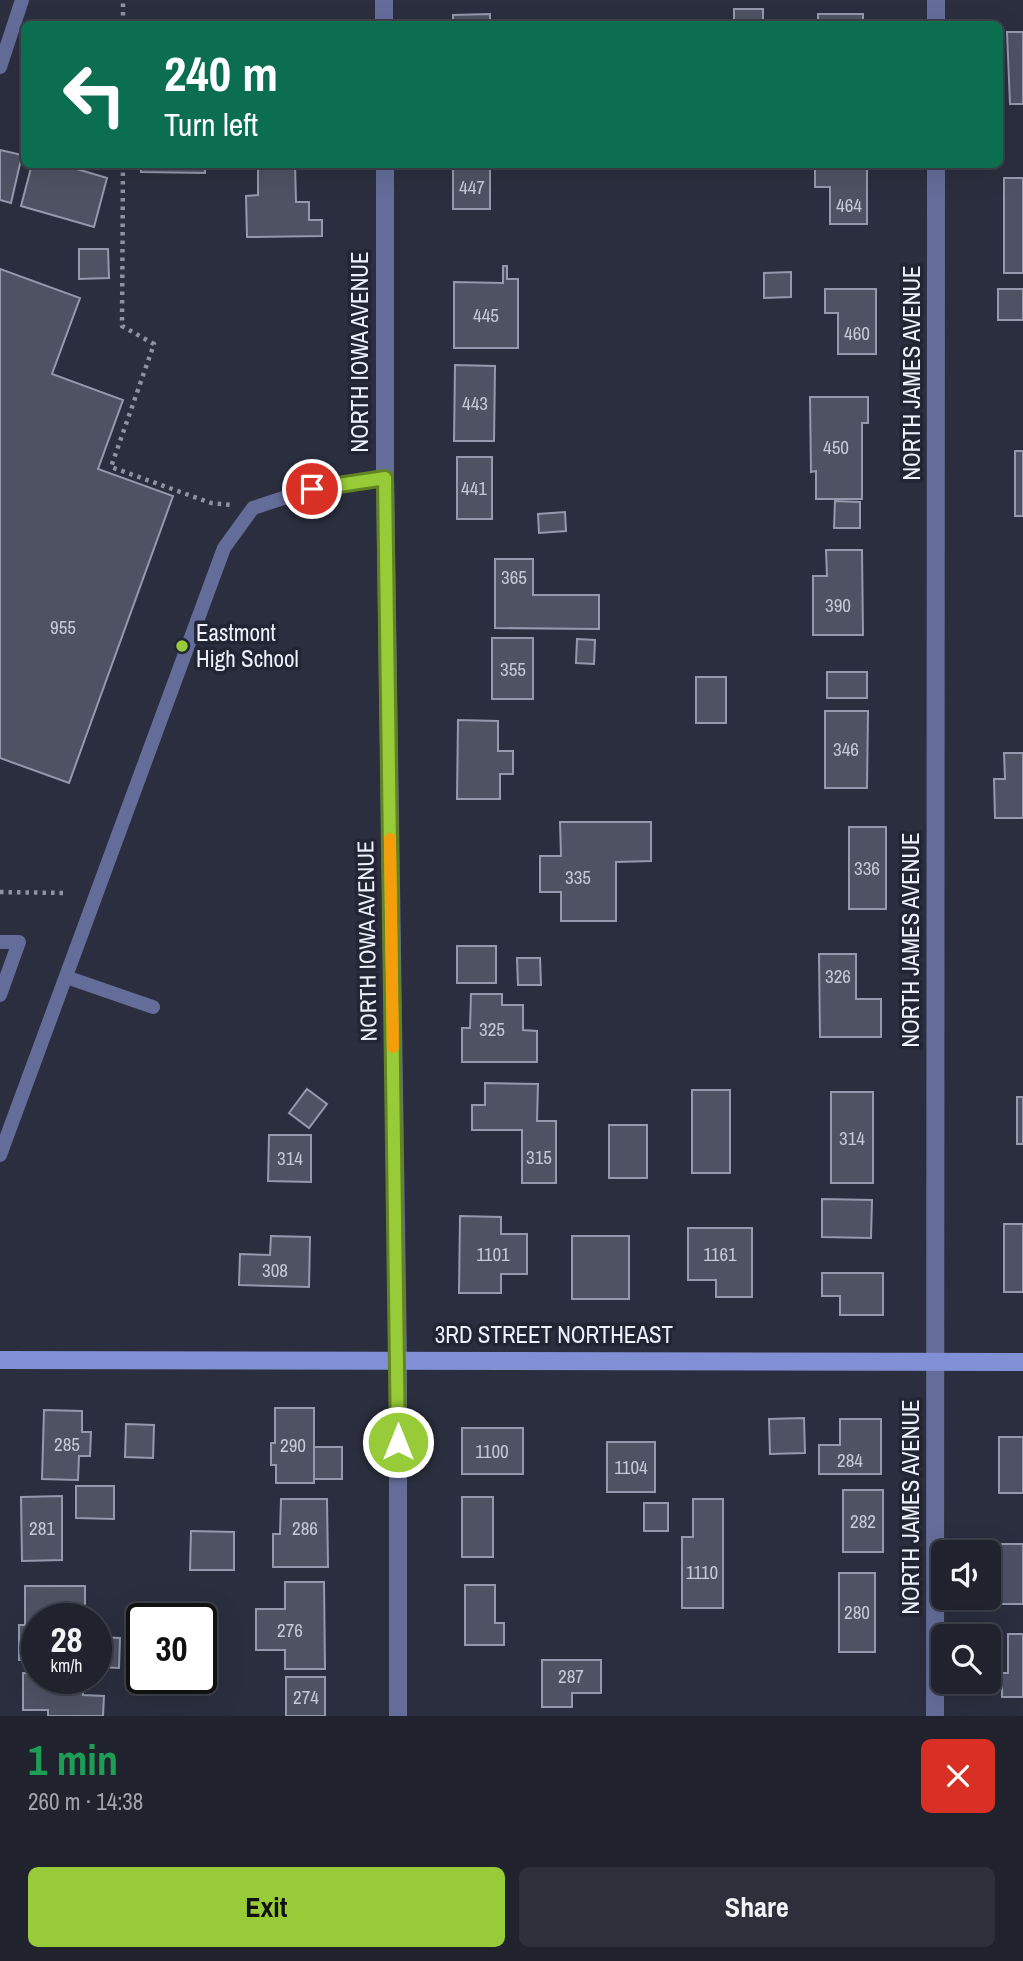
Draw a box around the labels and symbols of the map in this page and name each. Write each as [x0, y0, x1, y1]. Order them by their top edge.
house number: 447 [459, 174, 485, 200]
house number: 464 [836, 192, 862, 218]
street label: NORTH IOWA AVENUE [344, 252, 375, 452]
street label: NORTH JAMES AVENUE [896, 265, 927, 481]
house number: 445 [473, 302, 499, 328]
house number: 460 [844, 320, 870, 346]
house number: 443 [462, 390, 488, 416]
house number: 450 [823, 434, 849, 460]
pin [282, 459, 342, 519]
house number: 441 [461, 475, 487, 501]
house number: 365 [501, 564, 527, 590]
house number: 390 [825, 592, 851, 618]
house number: 955 [50, 614, 76, 640]
place label: Eastmont High School [196, 617, 299, 674]
marker: Eastmont High School [174, 638, 190, 654]
house number: 355 [500, 656, 526, 682]
house number: 346 [833, 736, 859, 762]
street label: NORTH JAMES AVENUE [895, 832, 926, 1048]
street label: NORTH IOWA AVENUE [349, 840, 384, 1042]
house number: 336 [854, 855, 880, 881]
house number: 335 [565, 864, 591, 890]
house number: 326 [825, 963, 851, 989]
house number: 325 [479, 1016, 505, 1042]
house number: 314 [839, 1125, 865, 1151]
house number: 315 [526, 1144, 552, 1170]
house number: 314 [277, 1145, 303, 1171]
house number: 1101 [476, 1241, 510, 1267]
house number: 1161 [703, 1241, 737, 1267]
house number: 308 [262, 1257, 288, 1283]
street label: 3RD STREET NORTHEAST [435, 1319, 674, 1350]
street label: NORTH JAMES AVENUE [895, 1399, 926, 1615]
position arrow [361, 1405, 435, 1479]
house number: 285 [54, 1431, 80, 1457]
house number: 290 [280, 1432, 306, 1458]
house number: 1100 [475, 1438, 509, 1464]
house number: 284 [837, 1447, 863, 1473]
house number: 1104 [614, 1454, 648, 1480]
house number: 282 [850, 1508, 876, 1534]
house number: 281 [29, 1515, 55, 1541]
house number: 286 [292, 1515, 318, 1541]
house number: 1110 [686, 1559, 718, 1585]
house number: 280 [844, 1599, 870, 1625]
speed limit sign: 30 [126, 1603, 217, 1694]
house number: 276 [277, 1617, 303, 1643]
house number: 287 [558, 1663, 584, 1689]
house number: 274 [293, 1684, 319, 1710]

